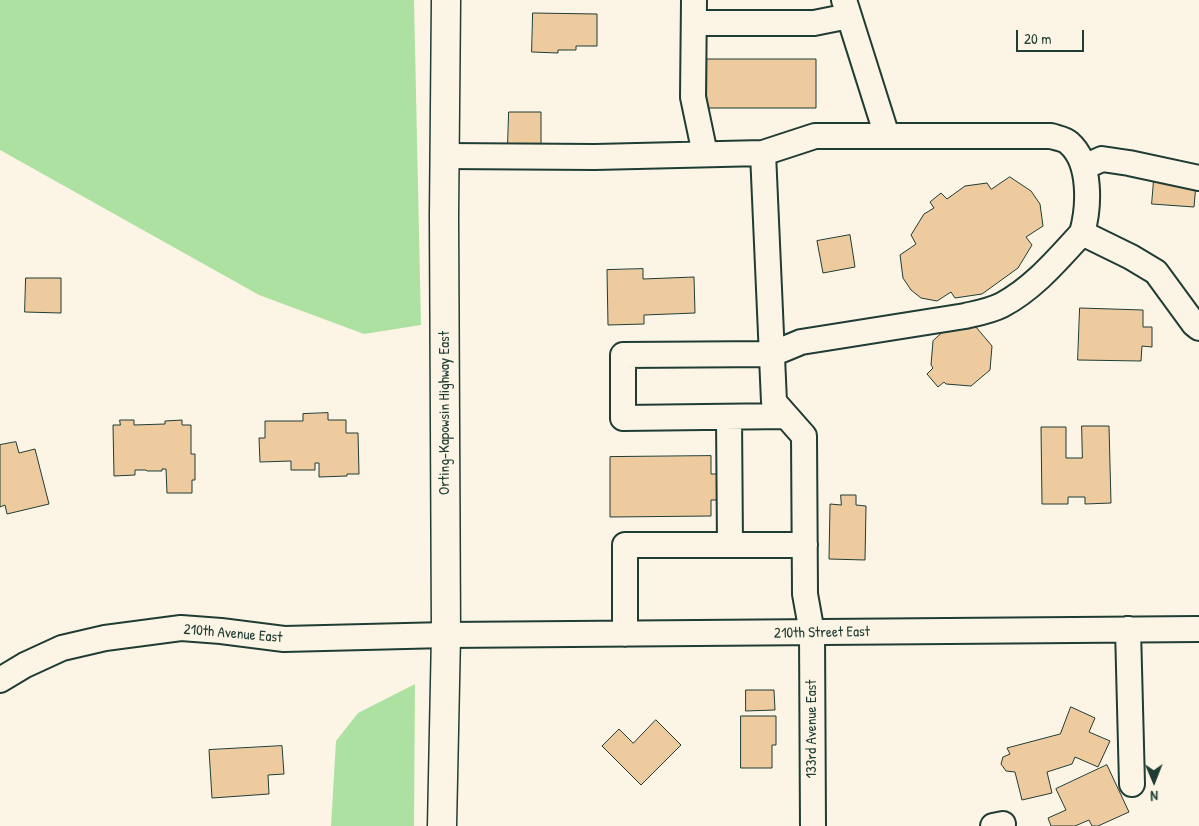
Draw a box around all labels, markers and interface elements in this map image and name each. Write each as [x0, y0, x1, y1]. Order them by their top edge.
scale bar [1019, 20, 1086, 52]
text: 20 m [1024, 28, 1051, 49]
street label: Orting-Kapowsin Highway East [436, 331, 454, 495]
street label: 210th Avenue East [183, 621, 283, 647]
street label: 210th Street East [774, 623, 870, 643]
street label: 133rd Avenue East [803, 680, 821, 778]
north arrow [1129, 756, 1179, 806]
text: N [1150, 787, 1158, 806]

